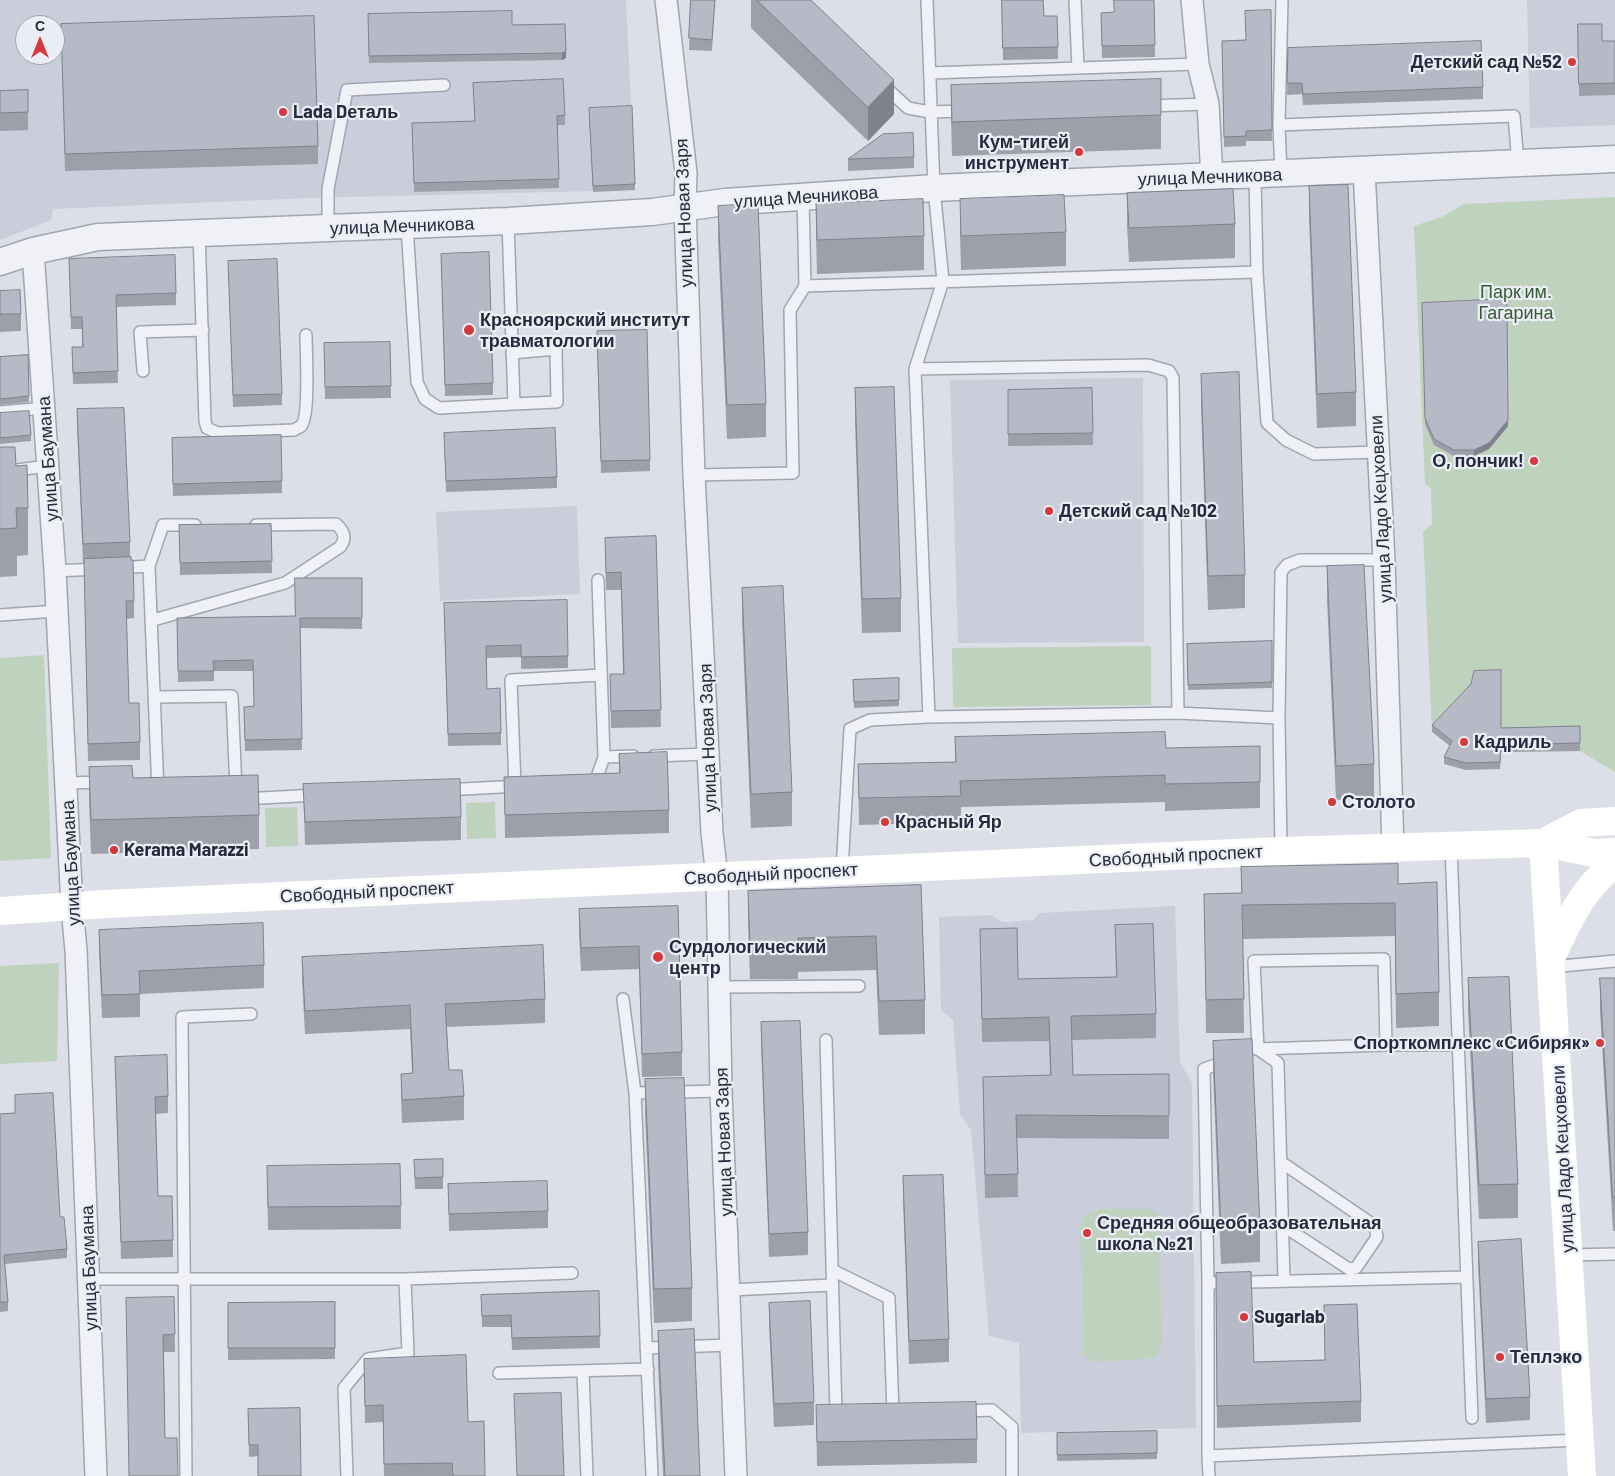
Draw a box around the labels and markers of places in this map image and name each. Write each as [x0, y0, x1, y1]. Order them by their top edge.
place label: Детский сад №52 [1411, 51, 1562, 73]
marker: Детский сад №52 [1566, 56, 1578, 68]
place label: Lada Dеталь [293, 101, 398, 123]
marker: Lada Dеталь [277, 106, 289, 118]
place label: Кум-тигей инструмент [965, 131, 1069, 173]
marker: Кум-тигей инструмент [1073, 146, 1085, 158]
place label: Красноярский институт травматологии [480, 309, 690, 352]
marker: Красноярский институт травматологии [462, 323, 476, 337]
place label: О, пончик! [1432, 450, 1524, 472]
marker: О, пончик! [1528, 455, 1540, 467]
place label: Детский сад №102 [1059, 500, 1217, 522]
marker: Детский сад №102 [1043, 505, 1055, 517]
place label: Кадриль [1474, 731, 1551, 753]
marker: Кадриль [1458, 736, 1470, 748]
place label: Столото [1342, 791, 1415, 813]
marker: Столото [1326, 796, 1338, 808]
place label: Красный Яр [895, 811, 1002, 833]
marker: Красный Яр [879, 816, 891, 828]
place label: Kerama Marazzi [124, 839, 249, 861]
marker: Kerama Marazzi [108, 844, 120, 856]
place label: Сурдологический центр [669, 936, 826, 979]
marker: Сурдологический центр [651, 950, 665, 964]
place label: Спорткомплекс «Сибиряк» [1353, 1032, 1590, 1054]
marker: Спорткомплекс «Сибиряк» [1594, 1037, 1606, 1049]
place label: Средняя общеобразовательная школа №21 [1097, 1212, 1382, 1254]
marker: Средняя общеобразовательная школа №21 [1081, 1227, 1093, 1239]
place label: Sugarlab [1254, 1306, 1325, 1328]
marker: Sugarlab [1238, 1311, 1250, 1323]
place label: Теплэко [1510, 1346, 1582, 1368]
marker: Теплэко [1494, 1351, 1506, 1363]

